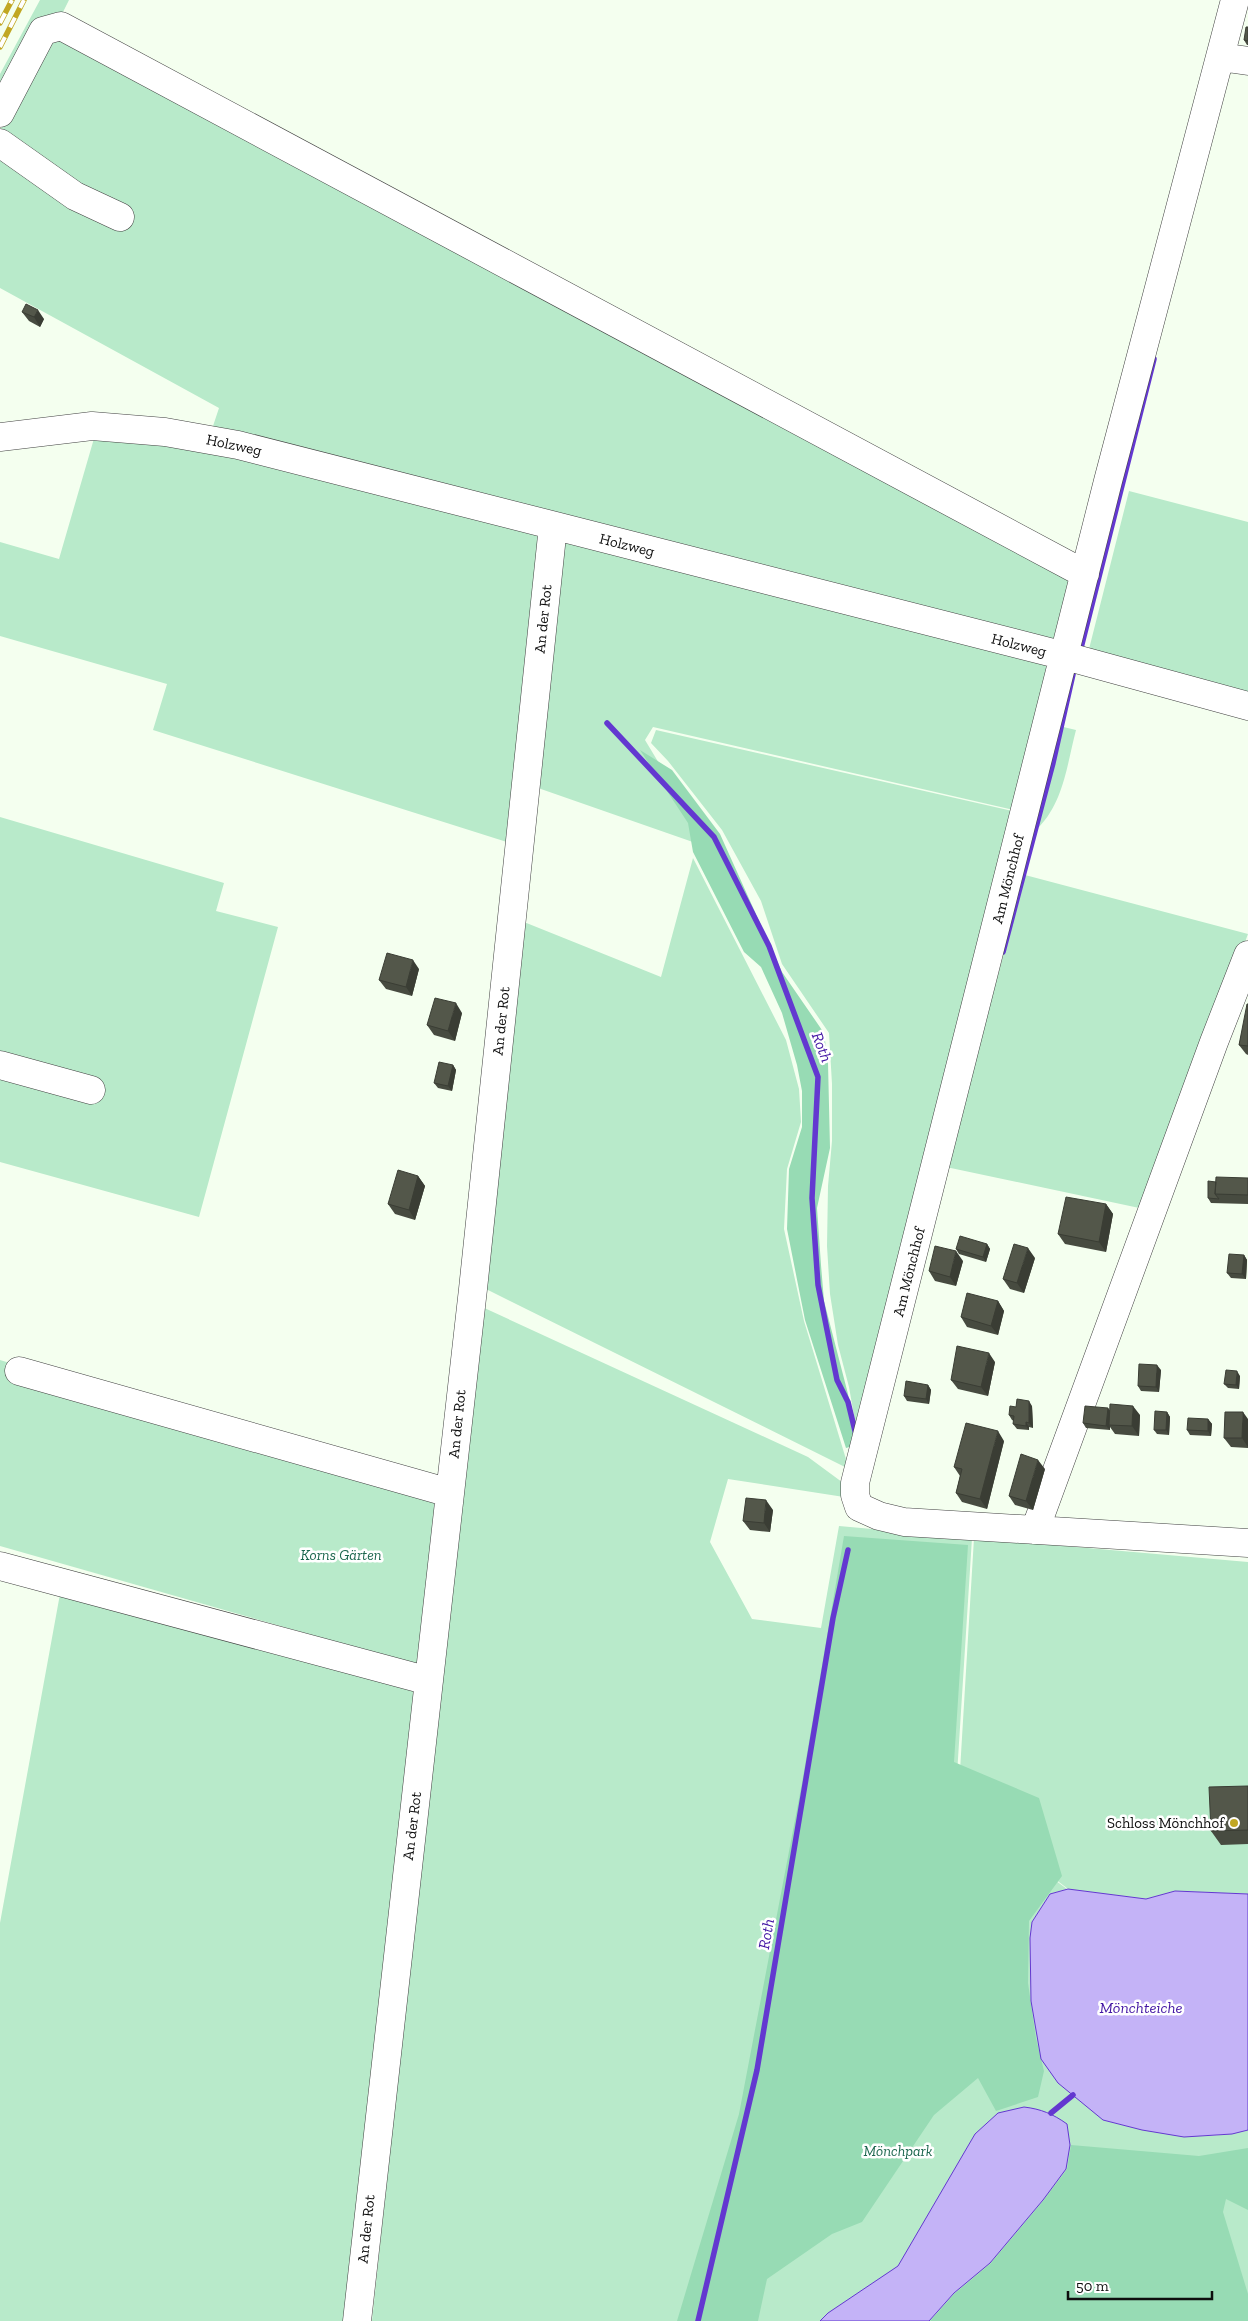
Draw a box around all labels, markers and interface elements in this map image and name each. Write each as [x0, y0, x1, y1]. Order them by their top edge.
street label: Holzweg [205, 430, 263, 460]
street label: Holzweg [598, 529, 656, 561]
street label: An der Rot [530, 583, 556, 654]
street label: Holzweg [990, 629, 1048, 661]
street label: Am Mönchhof [988, 831, 1028, 926]
street label: An der Rot [488, 985, 514, 1056]
water label: Roth [808, 1029, 836, 1065]
street label: Am Mönchhof [889, 1224, 929, 1319]
street label: An der Rot [444, 1388, 470, 1459]
park label: Korns Gärten [300, 1546, 382, 1564]
street label: An der Rot [399, 1790, 425, 1861]
place label: Schloss Mönchhof [1107, 1814, 1225, 1832]
marker: Schloss Mönchhof [1228, 1817, 1240, 1829]
water label: Roth [754, 1917, 778, 1951]
water label: Mönchteiche [1099, 1998, 1183, 2017]
park label: Mönchpark [864, 2142, 933, 2160]
street label: An der Rot [353, 2193, 379, 2264]
scale bar [1068, 2268, 1212, 2300]
text: 50 m [1076, 2277, 1109, 2295]

